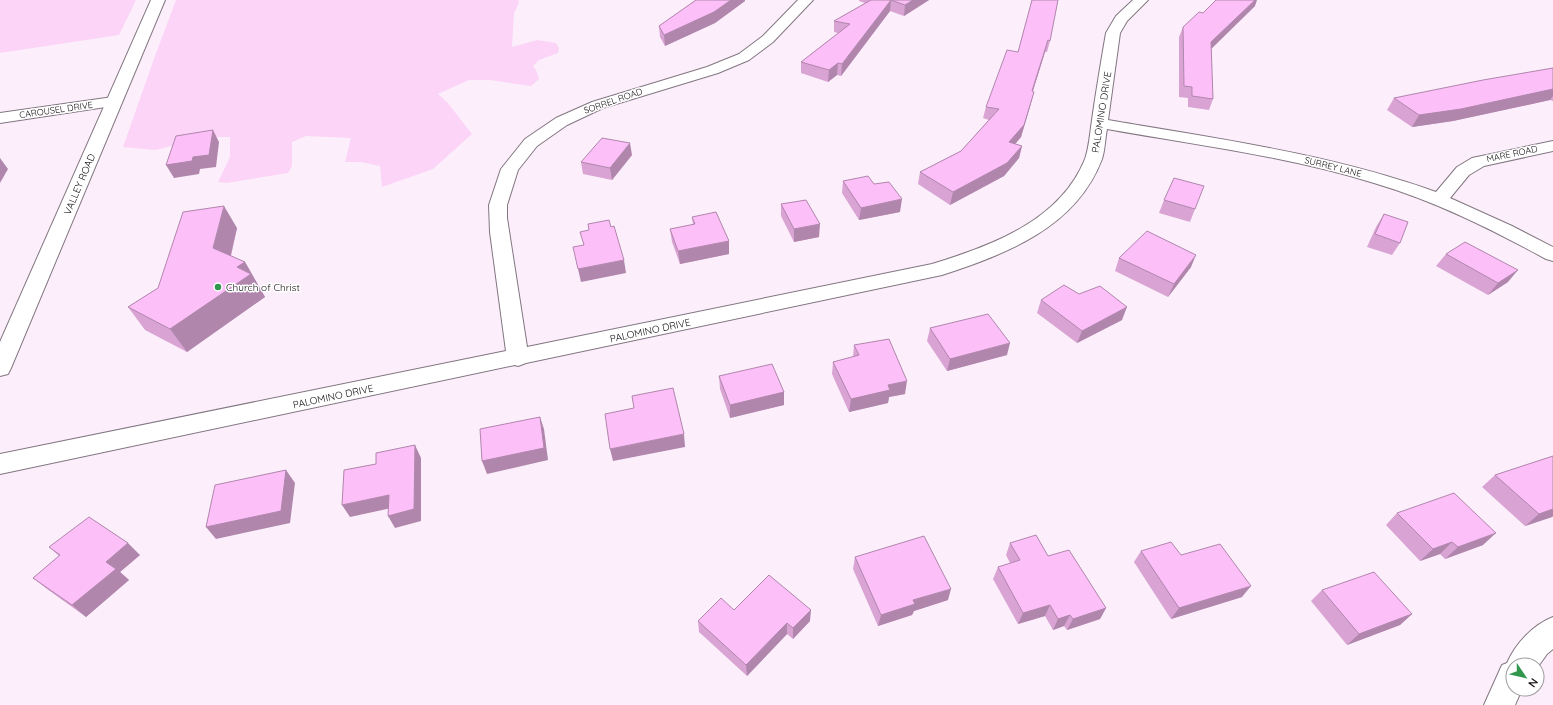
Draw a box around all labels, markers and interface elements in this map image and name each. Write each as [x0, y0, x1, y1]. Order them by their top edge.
street label: PALOMINO DRIVE [1089, 70, 1114, 154]
street label: SORREL ROAD [582, 85, 644, 116]
street label: CAROUSEL DRIVE [18, 99, 93, 120]
street label: MARE ROAD [1485, 143, 1539, 164]
street label: VALLEY ROAD [61, 152, 98, 217]
street label: SURREY LANE [1303, 154, 1363, 179]
place label: Church of Christ [226, 281, 300, 294]
marker: Church of Christ [213, 282, 223, 292]
street label: PALOMINO DRIVE [609, 316, 692, 345]
street label: PALOMINO DRIVE [292, 382, 375, 411]
north arrow [1505, 657, 1545, 697]
text: N [1525, 675, 1541, 690]

